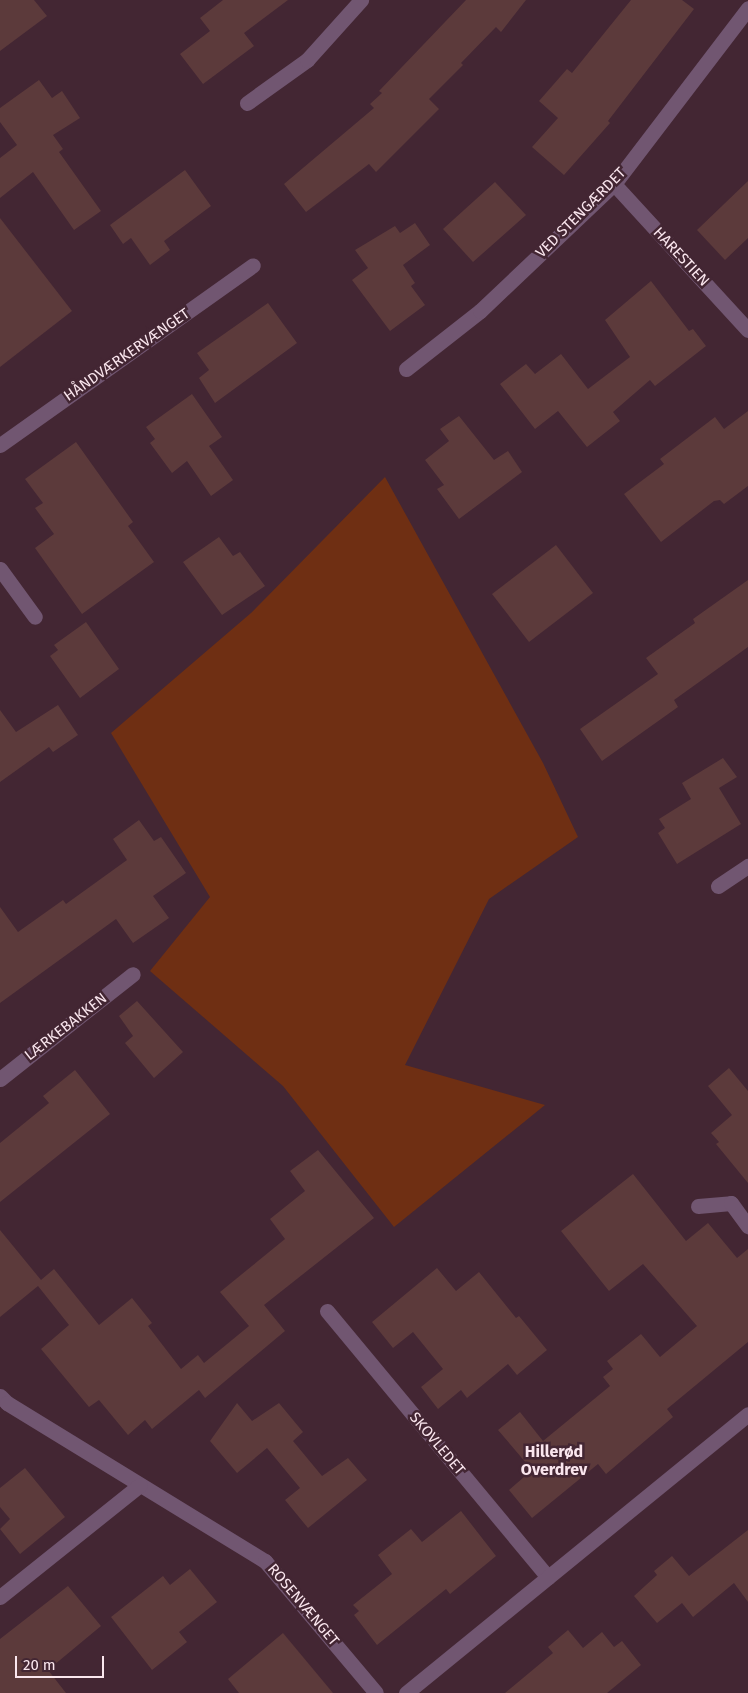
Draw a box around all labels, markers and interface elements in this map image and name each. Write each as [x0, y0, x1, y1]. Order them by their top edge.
street label: VED STENGÆRDET [532, 164, 630, 262]
street label: HARESTIEN [649, 224, 713, 290]
street label: HÅNDVÆRKERVÆNGET [61, 305, 193, 405]
street label: LÆRKEBAKKEN [21, 989, 111, 1065]
street label: SKOVLEDET [406, 1409, 468, 1479]
district label: Hillerød Overdrev [521, 1442, 587, 1480]
street label: ROSENVÆNGET [264, 1560, 342, 1650]
scale bar [18, 1646, 106, 1678]
text: 20 m [23, 1656, 56, 1674]

